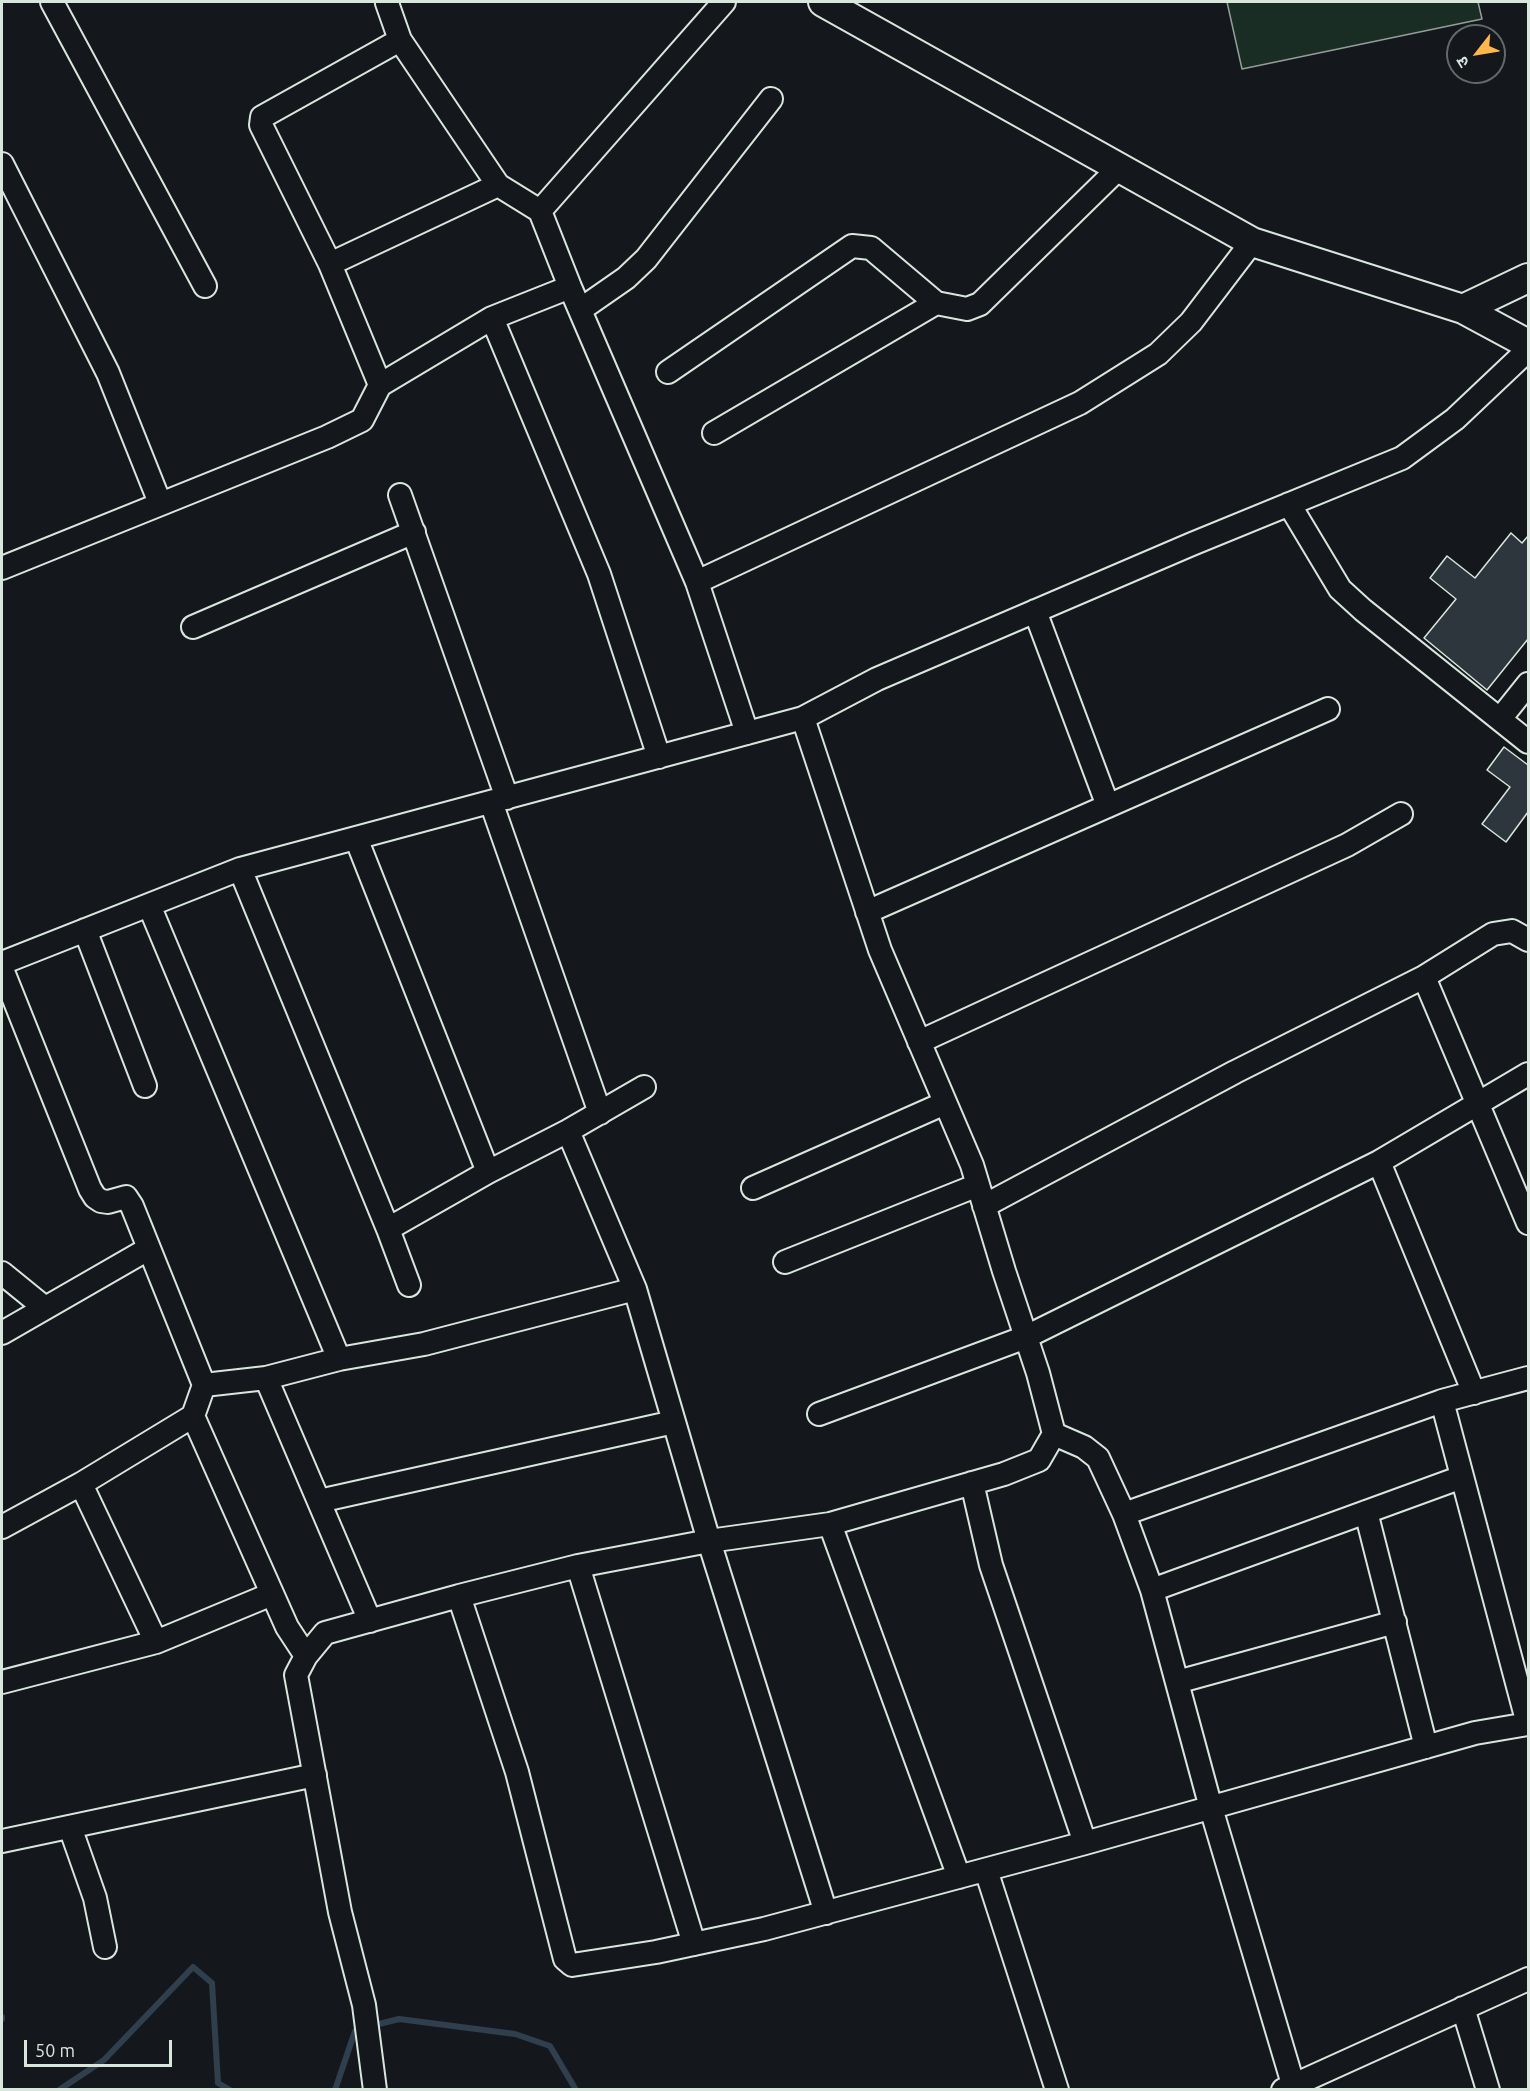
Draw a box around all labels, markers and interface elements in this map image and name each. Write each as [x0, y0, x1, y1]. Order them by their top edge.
north arrow [1446, 24, 1506, 84]
text: उ [1452, 54, 1472, 71]
scale bar [27, 2028, 176, 2066]
text: 50 m [35, 2040, 75, 2060]

